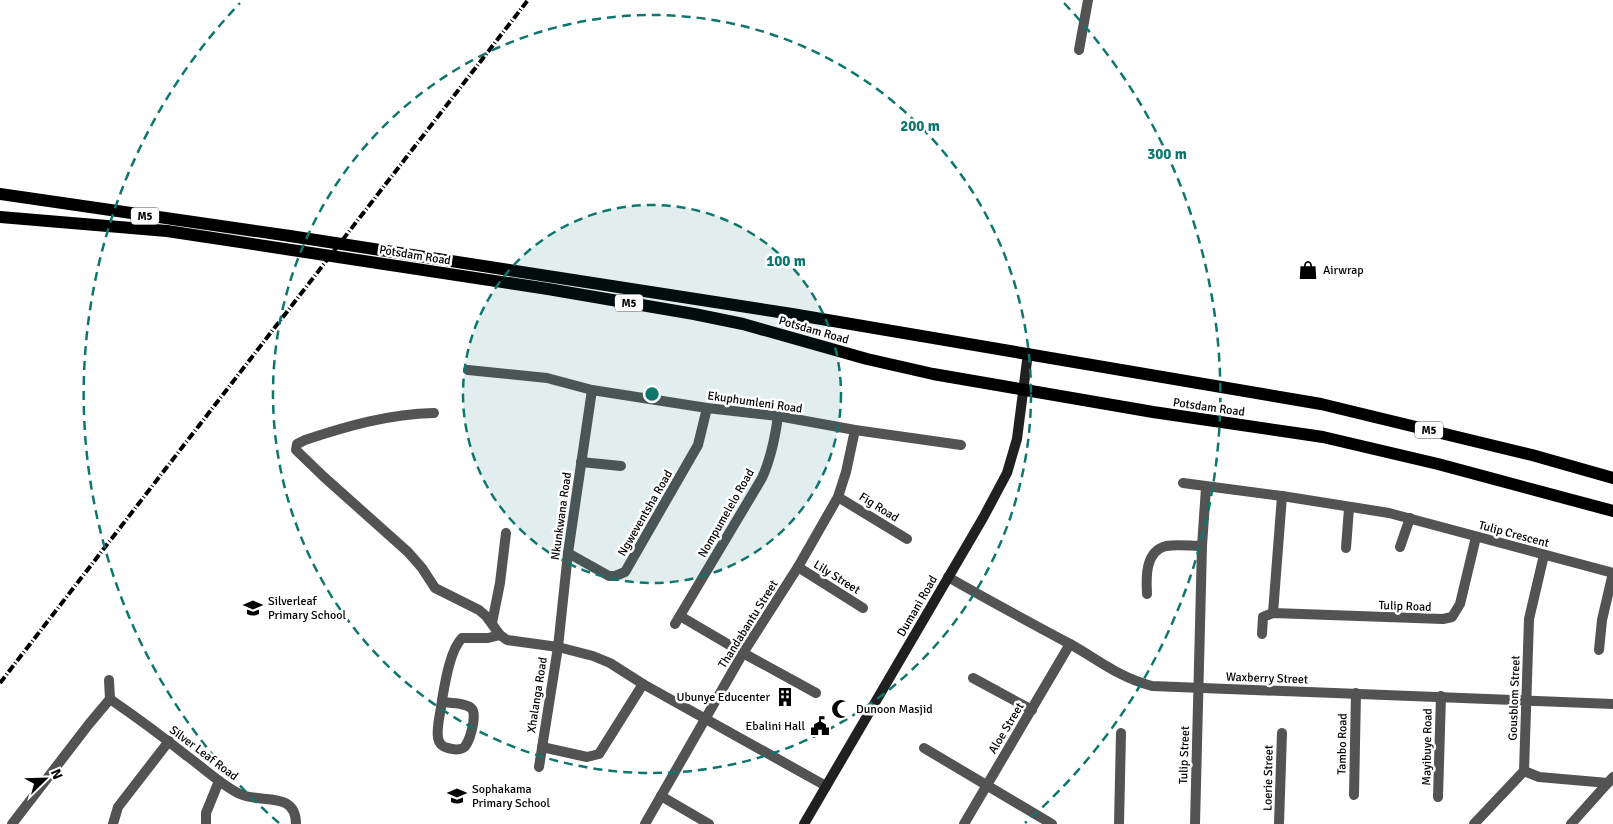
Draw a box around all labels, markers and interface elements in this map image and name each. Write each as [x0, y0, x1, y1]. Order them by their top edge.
text: 200 m [900, 117, 940, 135]
text: 300 m [1147, 145, 1187, 163]
road number: M5 [131, 208, 159, 225]
street label: Potsdam Road [378, 242, 452, 269]
text: 100 m [766, 252, 806, 270]
shop icon: Airwrap [1297, 259, 1319, 281]
place label: Airwrap [1323, 263, 1364, 278]
road number: M5 [615, 294, 643, 312]
street label: Potsdam Road [777, 313, 851, 348]
centre of rings [643, 385, 661, 403]
street label: Ekuphumleni Road [706, 388, 803, 417]
street label: Potsdam Road [1172, 395, 1246, 420]
road number: M5 [1415, 422, 1443, 438]
street label: Nompumelelo Road [695, 466, 758, 560]
street label: Ngweventsha Road [615, 467, 676, 559]
street label: Nkunkwana Road [548, 471, 575, 561]
street label: Fig Road [856, 489, 901, 525]
street label: Tulip Crescent [1477, 518, 1551, 551]
street label: Lily Street [811, 557, 863, 598]
street label: Dumani Road [894, 573, 941, 639]
street label: Thandabantu Street [715, 577, 782, 671]
place label: Silverleaf Primary School [268, 594, 346, 623]
school or university icon: Silverleaf Primary School [242, 597, 264, 619]
street label: Tulip Road [1378, 598, 1432, 615]
street label: Gousblom Street [1506, 655, 1523, 741]
street label: Xhalanga Road [524, 656, 551, 734]
street label: Waxberry Street [1226, 670, 1308, 687]
building icon: Ubunye Educenter [774, 686, 796, 708]
place label: Ubunye Educenter [676, 690, 771, 705]
mosque icon: Dunoon Masjid [830, 698, 852, 720]
street label: Aloe Street [985, 700, 1027, 756]
place label: Dunoon Masjid [856, 702, 933, 717]
street label: Mayibuye Road [1419, 708, 1436, 786]
street label: Tambo Road [1334, 713, 1351, 775]
public building icon: Ebalini Hall [809, 715, 831, 737]
place label: Ebalini Hall [746, 719, 805, 734]
street label: Silver Leaf Road [166, 723, 241, 784]
street label: Tulip Street [1176, 726, 1193, 784]
street label: Loerie Street [1260, 745, 1277, 811]
north arrow [20, 754, 70, 804]
text: N [47, 766, 66, 782]
place label: Sophakama Primary School [472, 782, 550, 811]
school or university icon: Sophakama Primary School [446, 785, 468, 807]

